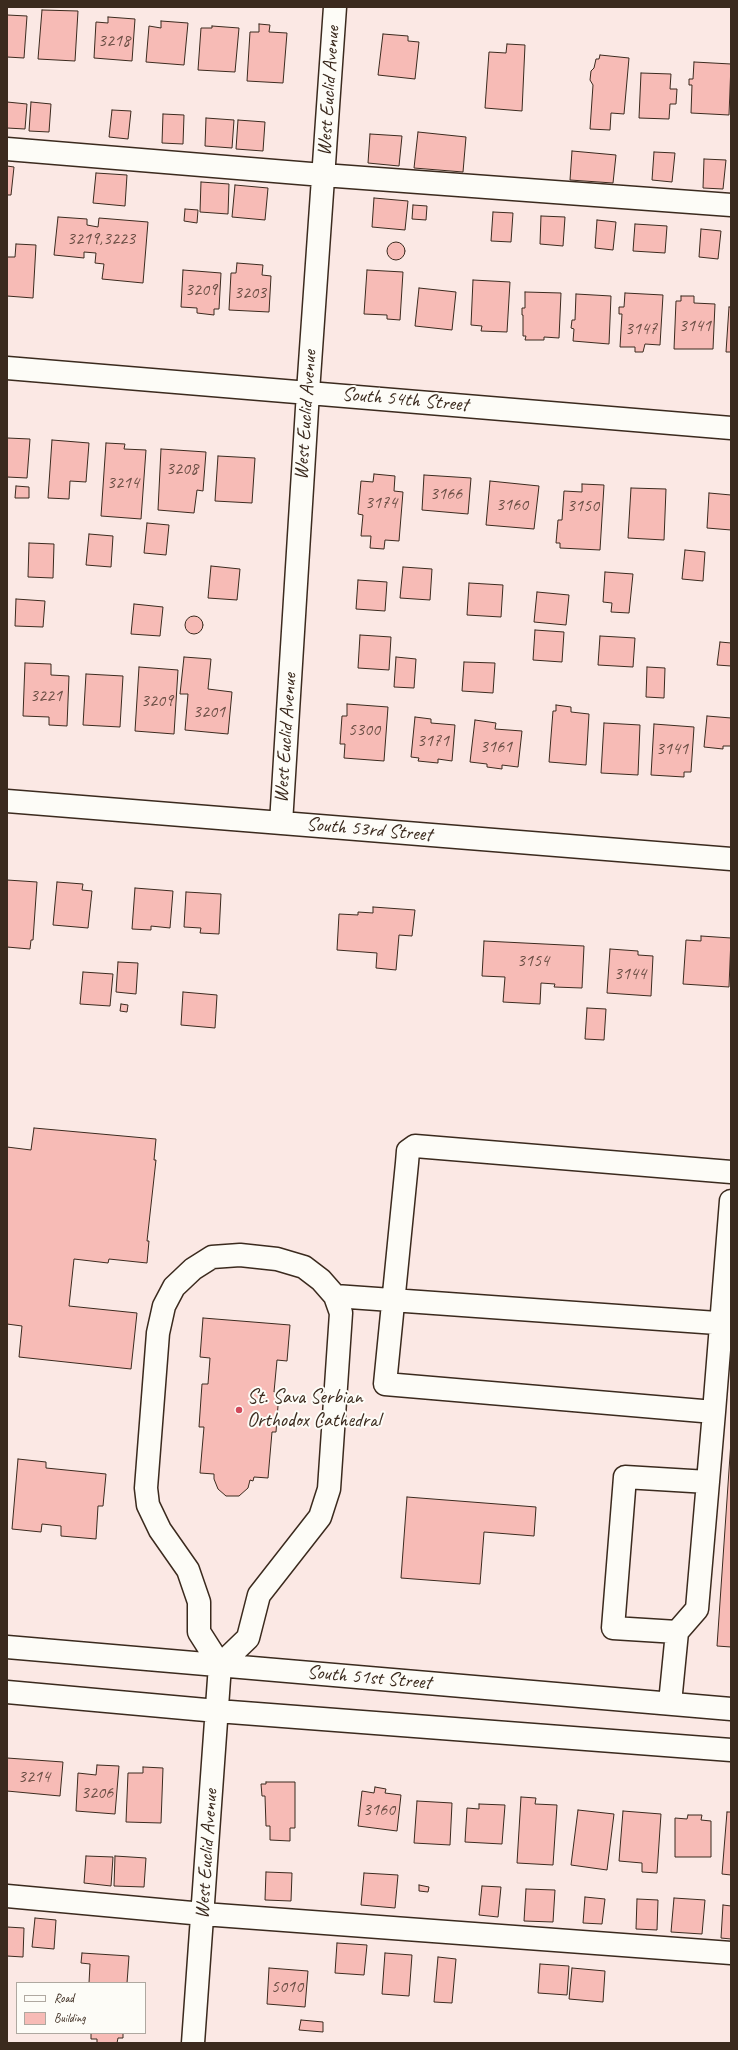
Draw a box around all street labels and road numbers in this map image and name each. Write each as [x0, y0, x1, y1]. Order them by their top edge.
street label: West Euclid Avenue [312, 25, 346, 157]
street label: West Euclid Avenue [289, 349, 323, 481]
street label: South 54th Street [341, 383, 469, 417]
street label: West Euclid Avenue [269, 672, 303, 804]
street label: South 53rd Street [305, 813, 433, 847]
street label: South 51st Street [306, 1661, 432, 1695]
street label: West Euclid Avenue [190, 1788, 224, 1920]

